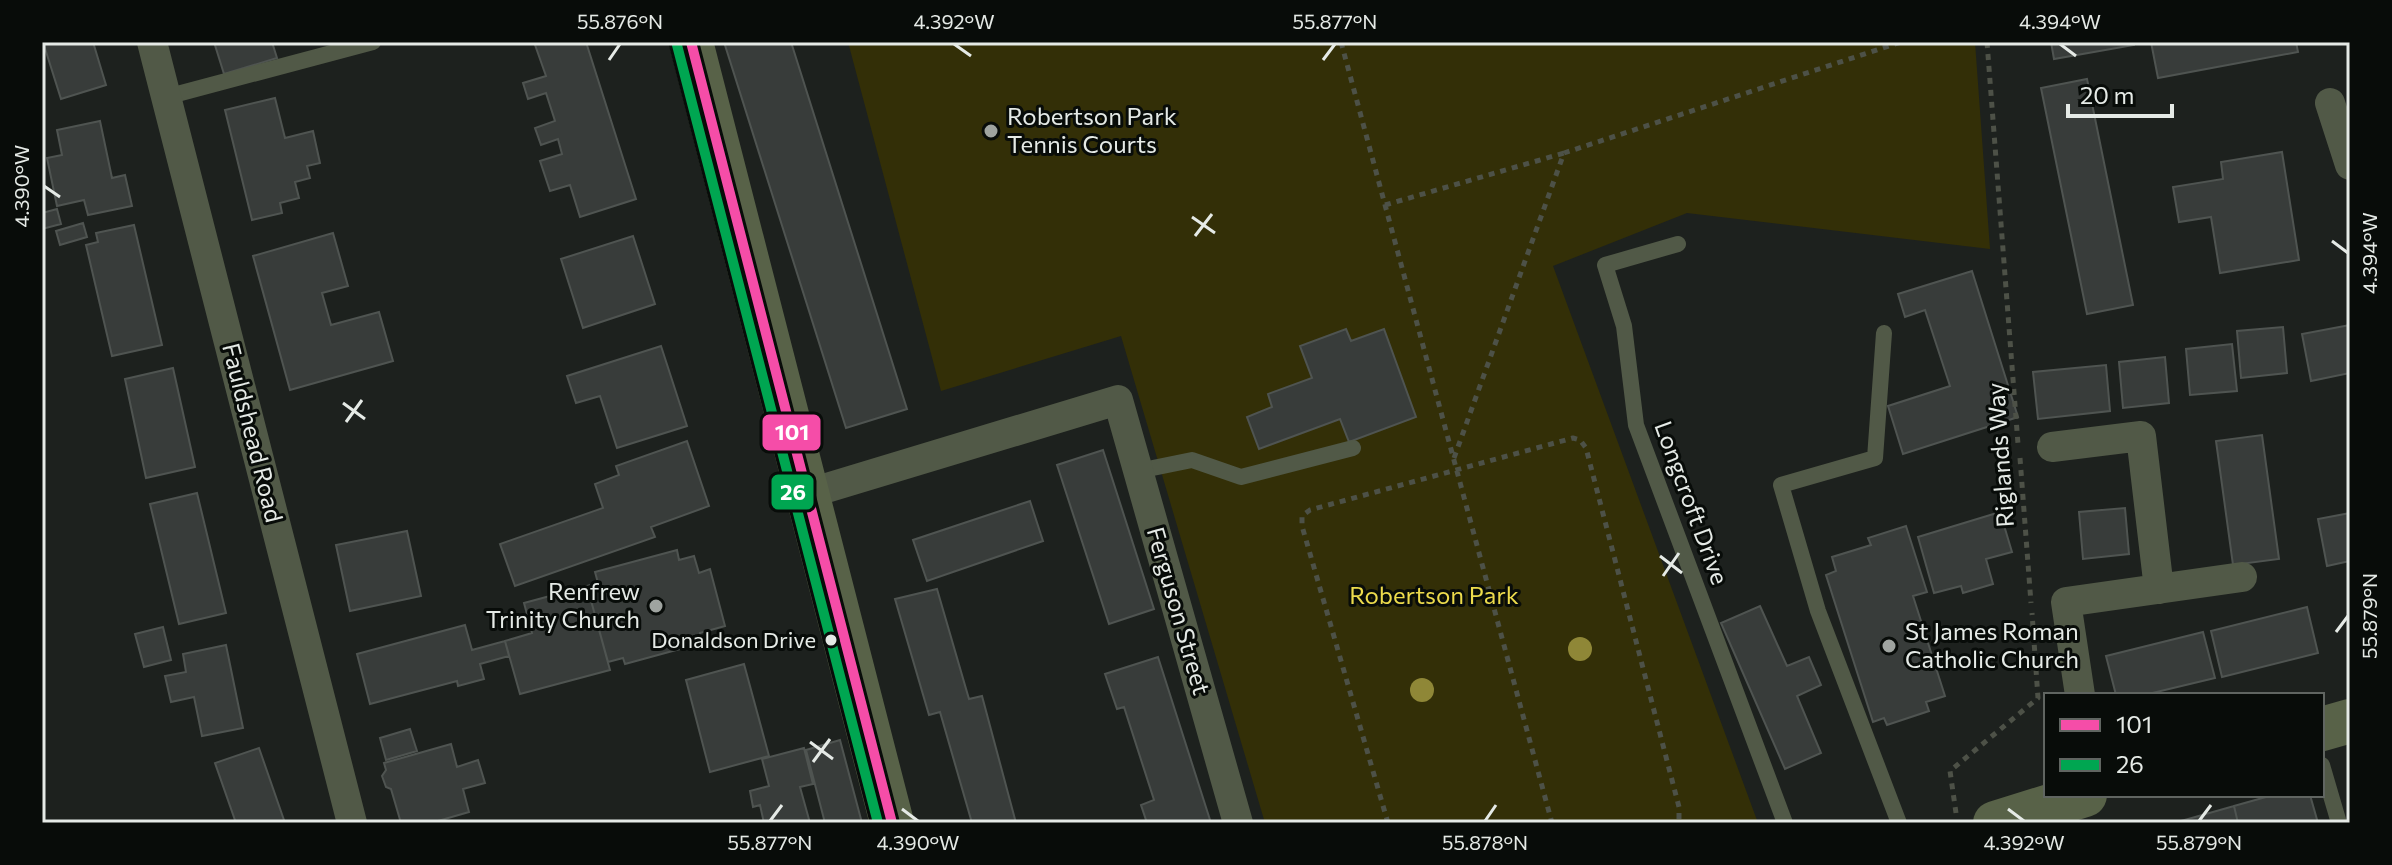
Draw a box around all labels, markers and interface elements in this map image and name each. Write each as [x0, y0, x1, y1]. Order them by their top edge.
text: 55.876°N [577, 9, 663, 33]
text: 4.392°W [913, 9, 995, 33]
text: 55.877°N [1293, 9, 1377, 33]
text: 4.394°W [2019, 9, 2101, 33]
scale bar [2068, 68, 2172, 118]
text: 20 m [2080, 80, 2134, 109]
place label: Robertson Park Tennis Courts [1007, 101, 1177, 158]
marker: Robertson Park Tennis Courts [982, 122, 1000, 140]
text: 4.390°W [9, 145, 33, 227]
text: 4.394°W [2357, 212, 2381, 294]
street label: Fauldshead Road [217, 340, 290, 525]
street label: Riglands Way [1980, 382, 2019, 528]
line badge: 101 [761, 413, 822, 452]
street label: Longcroft Drive [1649, 417, 1735, 588]
text: 101 [775, 418, 809, 445]
line badge: 26 [770, 473, 815, 511]
text: 26 [780, 478, 806, 505]
street label: Ferguson Street [1142, 523, 1217, 698]
text: 55.879°N [2357, 573, 2381, 659]
place label: Renfrew Trinity Church [486, 576, 640, 633]
park label: Robertson Park [1349, 580, 1519, 609]
marker: Renfrew Trinity Church [647, 597, 665, 615]
place label: St James Roman Catholic Church [1905, 616, 2079, 673]
place label: Donaldson Drive [651, 626, 816, 653]
marker: Donaldson Drive [823, 632, 839, 648]
marker: St James Roman Catholic Church [1880, 637, 1898, 655]
legend [2044, 693, 2324, 797]
text: 101 [2116, 709, 2152, 738]
text: 26 [2116, 749, 2144, 778]
text: 55.877°N [728, 830, 812, 854]
text: 4.390°W [877, 830, 959, 854]
text: 55.878°N [1442, 830, 1528, 854]
text: 4.392°W [1983, 830, 2065, 854]
text: 55.879°N [2156, 830, 2242, 854]

